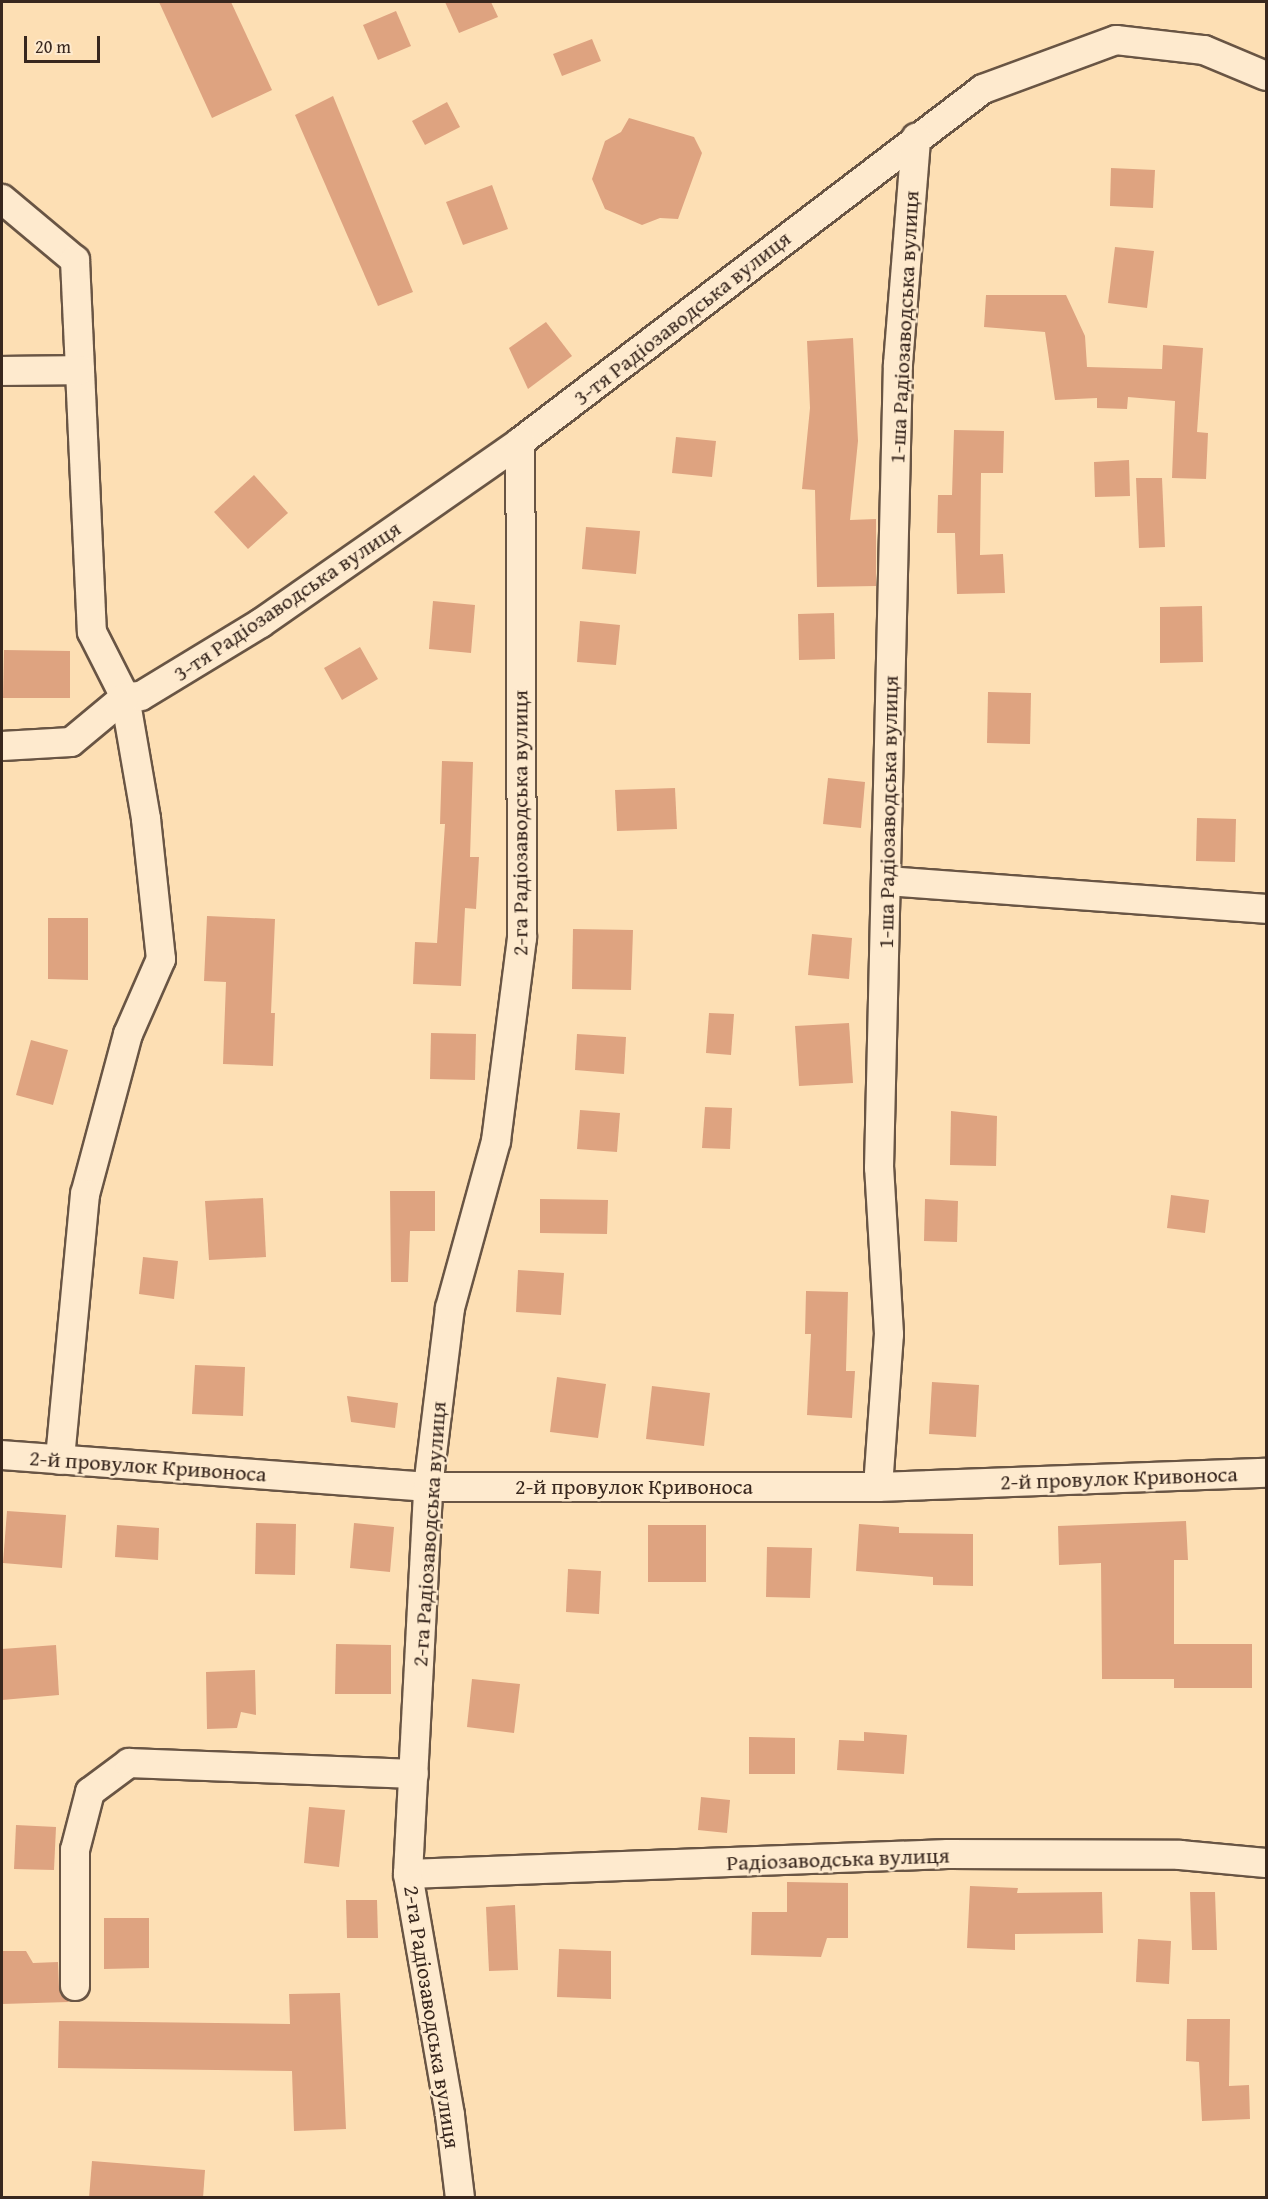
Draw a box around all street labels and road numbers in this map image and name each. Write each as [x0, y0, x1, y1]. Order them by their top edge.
street label: 1-ша Радіозаводська вулиця [884, 190, 924, 464]
street label: 3-тя Радіозаводська вулиця [568, 225, 796, 411]
street label: 3-тя Радіозаводська вулиця [168, 515, 406, 687]
street label: 1-ша Радіозаводська вулиця [872, 675, 904, 949]
street label: 2-га Радіозаводська вулиця [507, 690, 533, 956]
street label: 2-га Радіозаводська вулиця [407, 1400, 451, 1668]
street label: 2-й провулок Кривоноса [28, 1445, 268, 1487]
street label: 2-й провулок Кривоноса [1000, 1461, 1238, 1495]
street label: 2-й провулок Кривоноса [515, 1474, 753, 1500]
street label: Радіозаводська вулиця [726, 1842, 950, 1876]
street label: 2-га Радіозаводська вулиця [398, 1884, 466, 2150]

